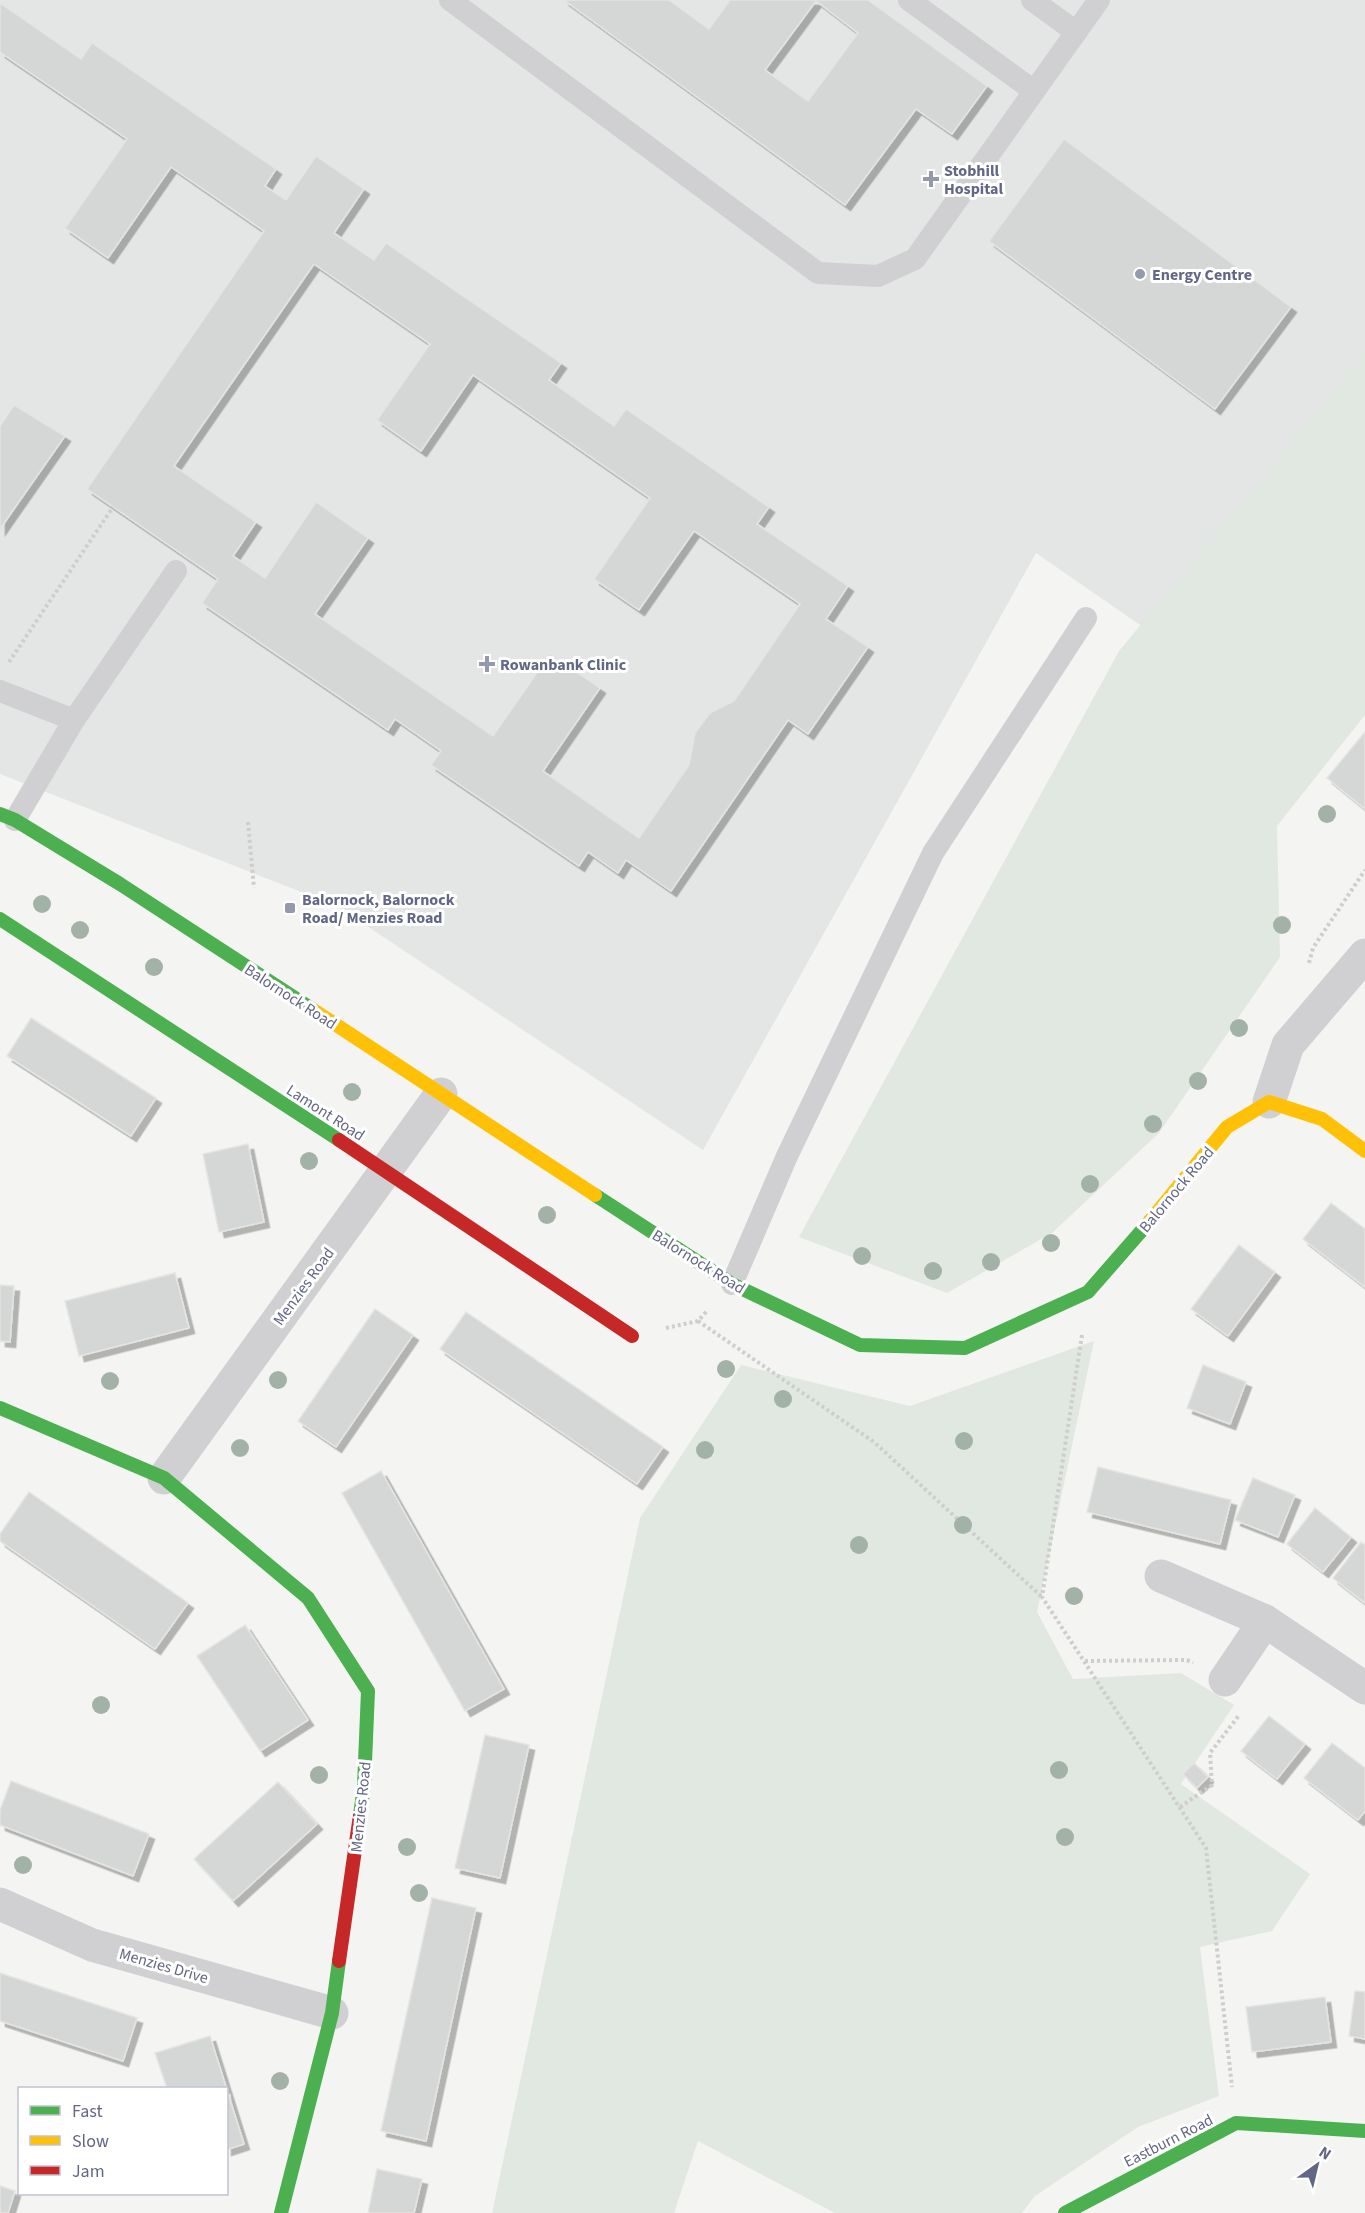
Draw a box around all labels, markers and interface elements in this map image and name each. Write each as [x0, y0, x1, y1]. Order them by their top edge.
place label: Stobhill Hospital [944, 160, 1003, 200]
marker: Stobhill Hospital [922, 170, 940, 188]
place label: Energy Centre [1152, 264, 1252, 286]
marker: Energy Centre [1133, 267, 1147, 281]
place label: Rowanbank Clinic [500, 654, 627, 676]
marker: Rowanbank Clinic [478, 655, 496, 673]
place label: Balornock, Balornock Road/ Menzies Road [302, 889, 455, 929]
marker: Balornock, Balornock Road/ Menzies Road [283, 901, 297, 915]
street label: Balornock Road [240, 959, 341, 1035]
street label: Lamont Road [282, 1079, 369, 1146]
street label: Balornock Road [1134, 1142, 1219, 1237]
street label: Balornock Road [648, 1224, 749, 1299]
street label: Menzies Road [268, 1243, 340, 1330]
street label: Menzies Road [345, 1761, 377, 1854]
street label: Menzies Drive [117, 1943, 211, 1989]
legend [18, 2087, 228, 2195]
text: Fast [72, 2099, 103, 2124]
street label: Eastburn Road [1120, 2109, 1217, 2173]
text: Slow [72, 2129, 109, 2154]
north arrow [1287, 2135, 1347, 2195]
text: N [1314, 2141, 1335, 2165]
text: Jam [72, 2159, 105, 2184]

